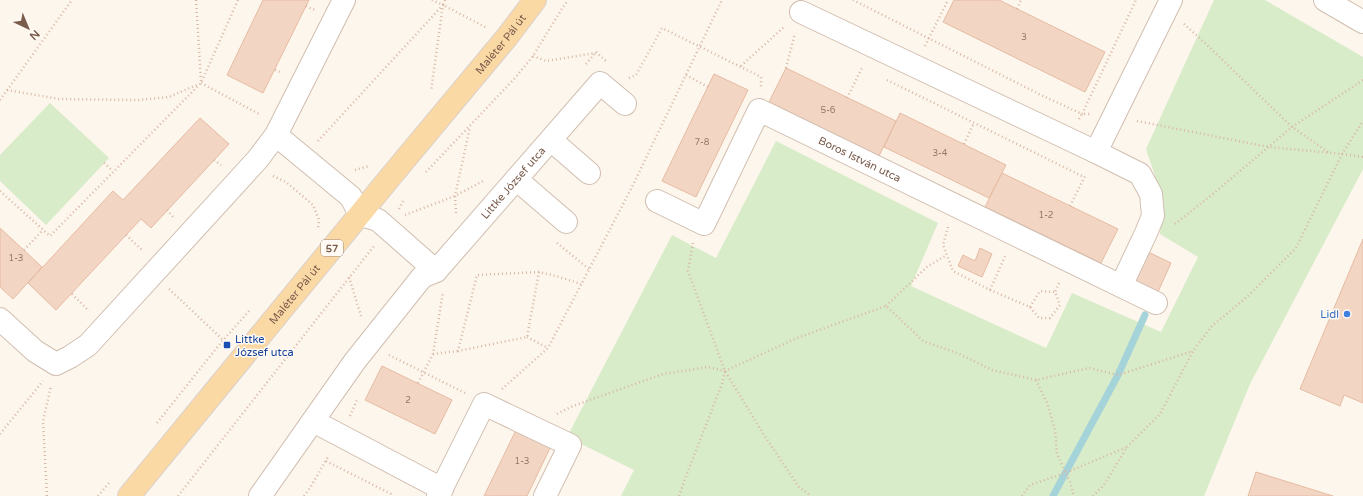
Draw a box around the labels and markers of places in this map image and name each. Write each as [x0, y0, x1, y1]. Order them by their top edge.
place label: Lidl [1320, 308, 1339, 321]
marker: Lidl [1342, 309, 1352, 319]
place label: Littke József utca [235, 333, 294, 359]
marker: Littke József utca [222, 340, 232, 350]

